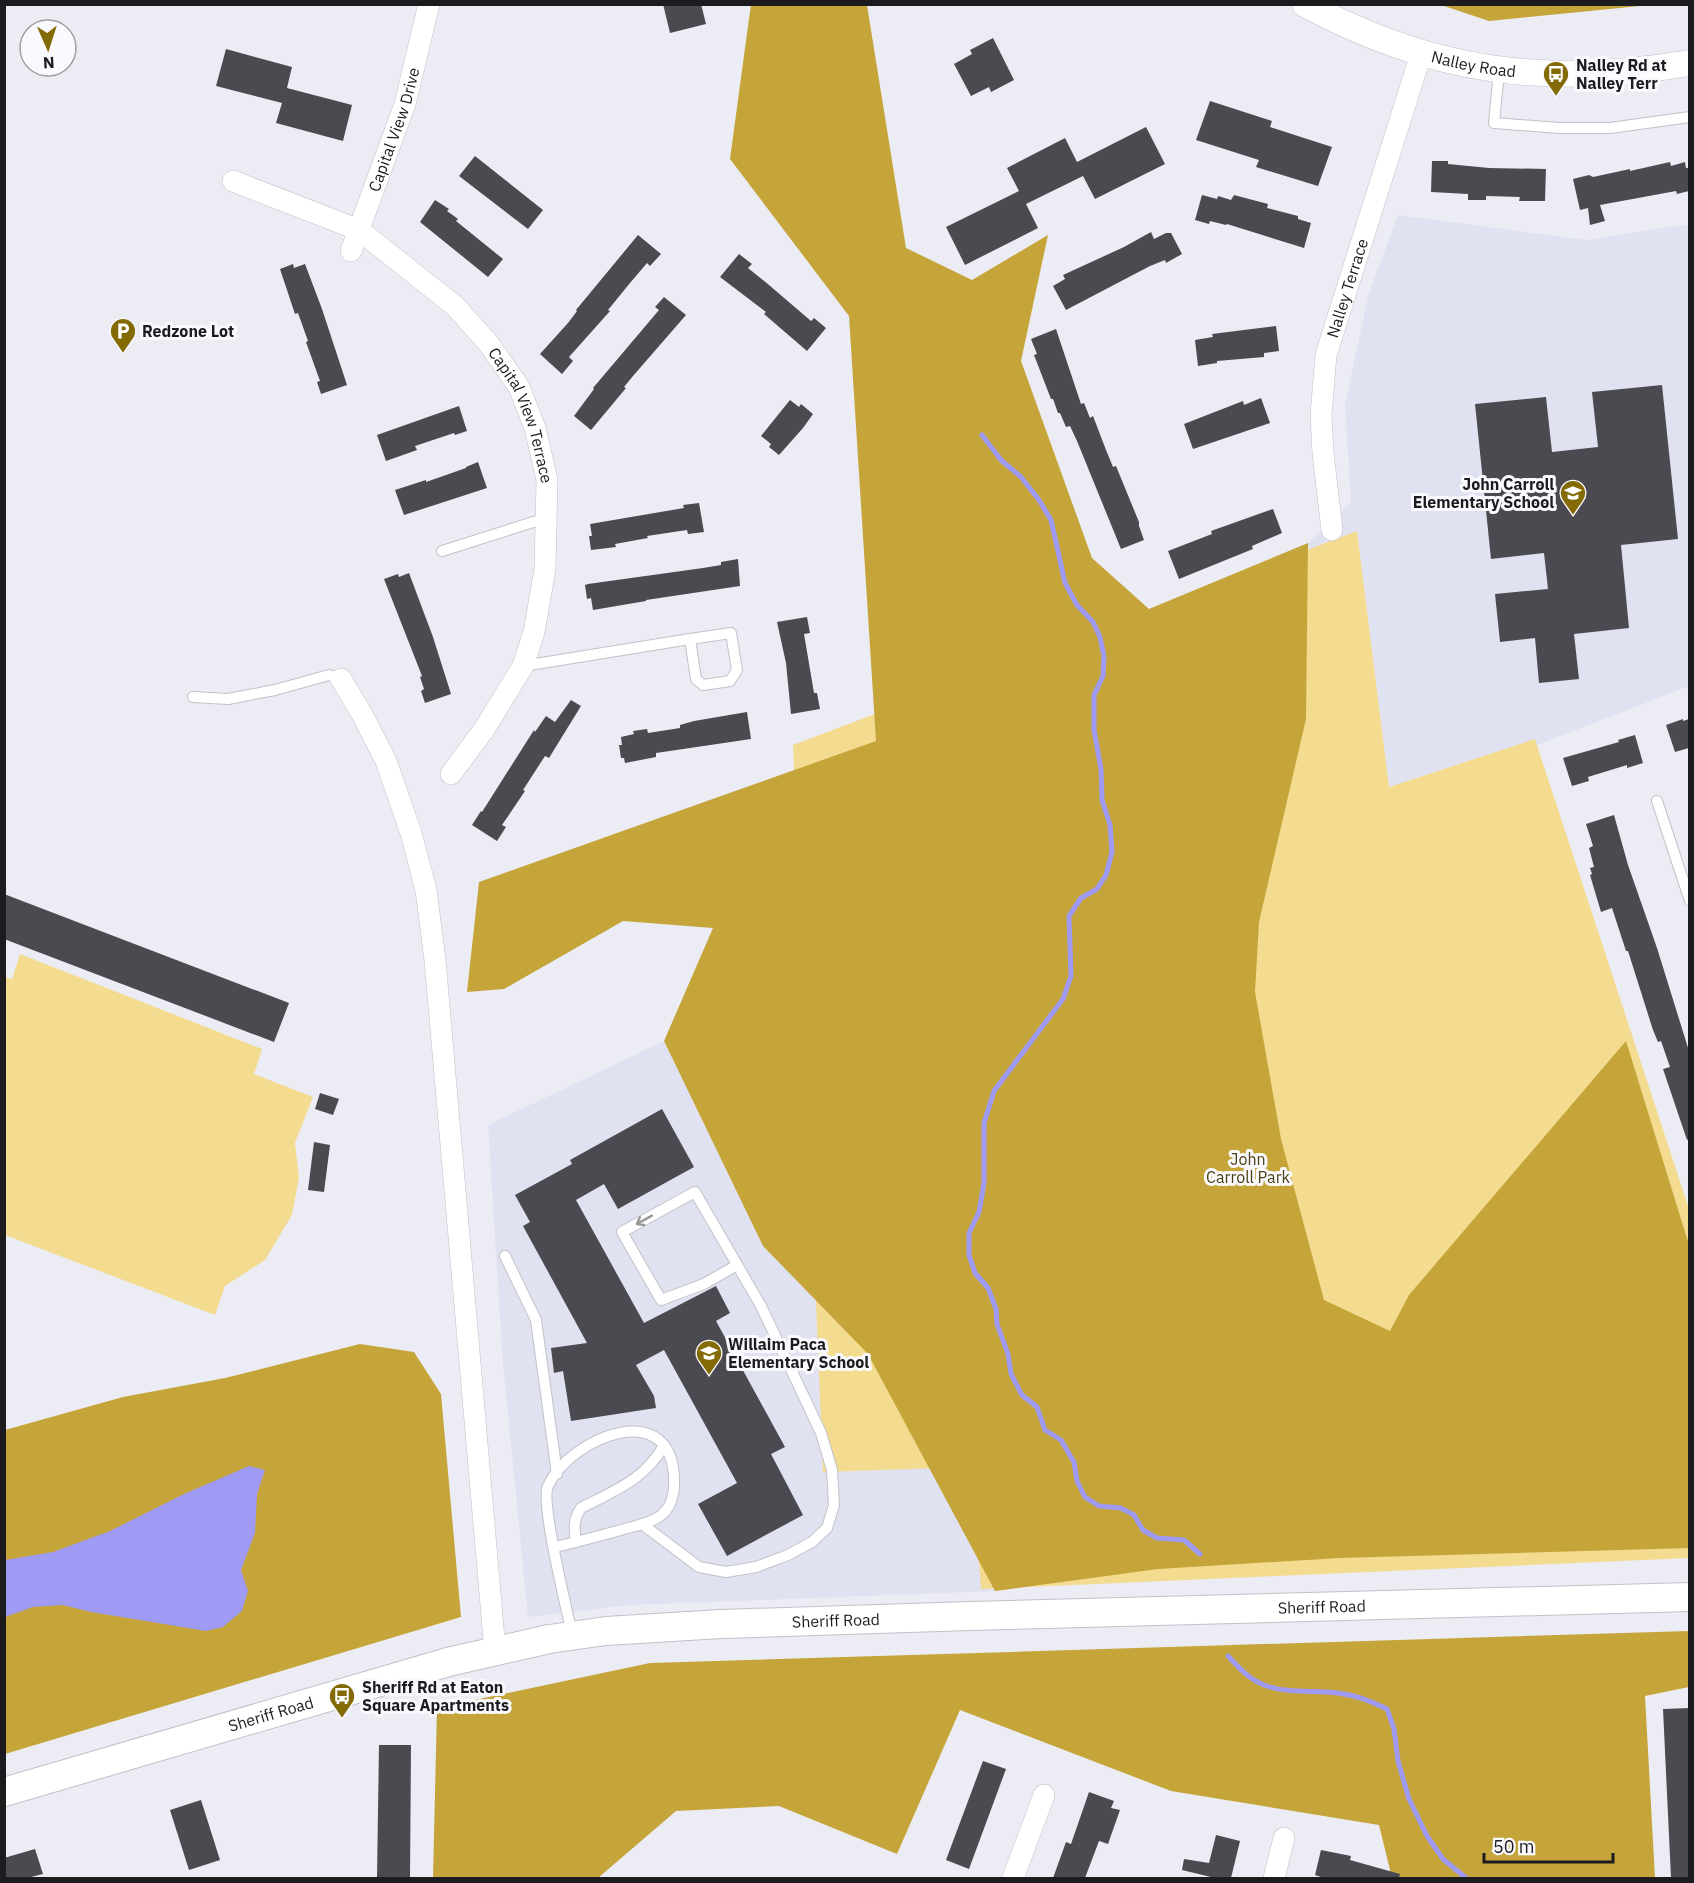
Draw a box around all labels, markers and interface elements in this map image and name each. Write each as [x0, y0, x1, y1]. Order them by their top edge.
north arrow [18, 18, 78, 78]
street label: Nalley Road [1429, 46, 1517, 81]
text: N [42, 53, 55, 73]
place label: Nalley Rd at Nalley Terr [1576, 55, 1667, 93]
bus stop icon: Nalley Rd at Nalley Terr [1541, 59, 1571, 97]
street label: Capital View Drive [364, 65, 423, 194]
street label: Nalley Terrace [1322, 236, 1372, 340]
parking icon: Redzone Lot [108, 316, 138, 354]
place label: Redzone Lot [142, 321, 234, 341]
street label: Capital View Terrace [484, 343, 557, 485]
place label: John Carroll Elementary School [1413, 474, 1554, 512]
school or university icon: John Carroll Elementary School [1558, 478, 1588, 516]
park label: John Carroll Park [1206, 1149, 1291, 1187]
one-way arrow [636, 1214, 653, 1226]
place label: Willaim Paca Elementary School [728, 1334, 869, 1372]
school or university icon: Willaim Paca Elementary School [694, 1338, 724, 1376]
street label: Sheriff Road [1277, 1596, 1366, 1618]
street label: Sheriff Road [792, 1609, 880, 1632]
place label: Sheriff Rd at Eaton Square Apartments [362, 1677, 509, 1715]
bus stop icon: Sheriff Rd at Eaton Square Apartments [327, 1681, 357, 1719]
street label: Sheriff Road [226, 1692, 316, 1736]
scale bar [1484, 1826, 1613, 1864]
text: 50 m [1493, 1835, 1535, 1858]

